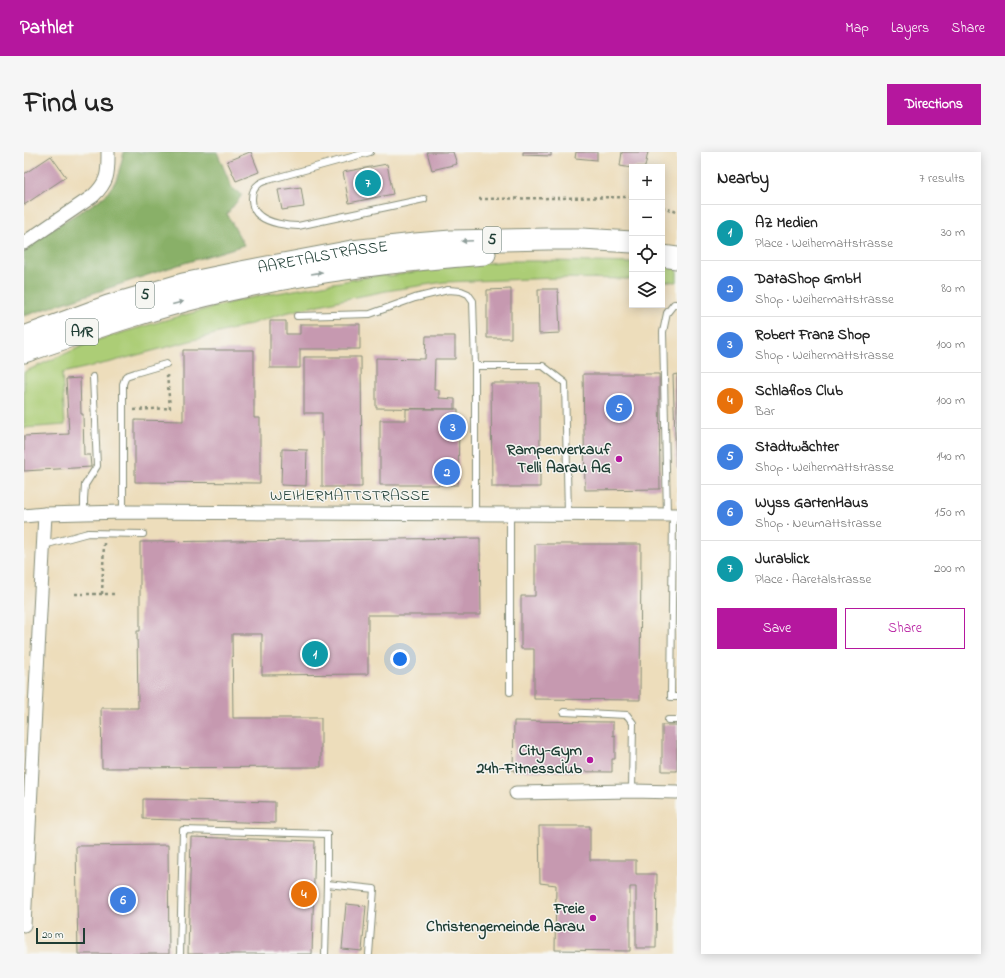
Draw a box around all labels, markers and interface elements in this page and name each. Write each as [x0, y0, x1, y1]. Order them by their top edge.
text: Pathlet [20, 15, 74, 42]
text: Map [845, 18, 869, 39]
text: Layers [891, 18, 929, 39]
text: Share [951, 18, 985, 39]
text: Find us [24, 84, 114, 125]
button: Directions [887, 84, 981, 125]
map controls [629, 164, 665, 308]
button: + [629, 164, 665, 200]
text: Nearby [717, 166, 769, 191]
pin: 7 [355, 168, 381, 198]
text: 7 results [919, 169, 965, 188]
button: − [629, 200, 665, 236]
text: AZ Medien [755, 212, 818, 234]
text: 1 [728, 223, 732, 242]
text: 30 m [941, 223, 965, 242]
road number: 5 [483, 227, 501, 253]
text: Place · Weihermattstrasse [755, 234, 893, 253]
street label: AARETALSTRASSE [256, 235, 389, 281]
button: locate [629, 236, 665, 272]
one-way arrow [460, 238, 473, 244]
text: DataShop GmbH [755, 268, 861, 290]
one-way arrow [311, 270, 323, 276]
button: layers [629, 272, 665, 308]
text: 2 [727, 279, 733, 298]
text: 80 m [941, 279, 965, 298]
road number: 5 [136, 282, 154, 308]
text: Shop · Weihermattstrasse [755, 290, 894, 309]
one-way arrow [172, 300, 184, 306]
road number: A1R [66, 319, 98, 345]
text: Robert Franz Shop [755, 324, 870, 346]
text: 3 [727, 335, 733, 354]
text: 100 m [936, 335, 965, 354]
text: Shop · Weihermattstrasse [755, 346, 894, 365]
text: Schlaflos Club [755, 380, 843, 402]
text: 4 [727, 391, 733, 410]
text: 100 m [936, 391, 965, 410]
pin: 5 [606, 393, 632, 423]
text: Bar [755, 402, 775, 421]
pin: 3 [440, 412, 466, 442]
text: Stadtwächter [755, 436, 839, 458]
place label: Rampenverkauf Telli Aarau AG [505, 438, 612, 480]
text: 5 [726, 447, 734, 466]
text: 140 m [937, 447, 965, 466]
marker: Rampenverkauf Telli Aarau AG [614, 454, 624, 464]
pin: 2 [434, 457, 460, 487]
text: Shop · Weihermattstrasse [755, 458, 894, 477]
street label: WEIHERMATTSTRASSE [270, 484, 430, 508]
text: Wyss GartenHaus [755, 492, 868, 514]
text: 6 [727, 503, 733, 522]
text: 150 m [934, 503, 965, 522]
text: Shop · Neumattstrasse [755, 514, 882, 533]
text: Jurablick [755, 548, 810, 570]
text: 7 [727, 559, 733, 578]
text: 200 m [934, 559, 965, 578]
text: Place · Aaretalstrasse [755, 570, 871, 589]
button: Save [717, 608, 837, 649]
button: Share [845, 608, 965, 649]
pin: 1 [302, 639, 328, 669]
your location [390, 649, 410, 669]
place label: City-Gym 24h-Fitnessclub [476, 739, 583, 781]
marker: City-Gym 24h-Fitnessclub [585, 755, 595, 765]
pin: 4 [291, 879, 317, 909]
pin: 6 [110, 885, 136, 915]
place label: Freie Christengemeinde Aarau [426, 897, 586, 940]
marker: Freie Christengemeinde Aarau [588, 913, 598, 923]
scale bar [36, 926, 85, 945]
text: 20 m [42, 927, 64, 943]

